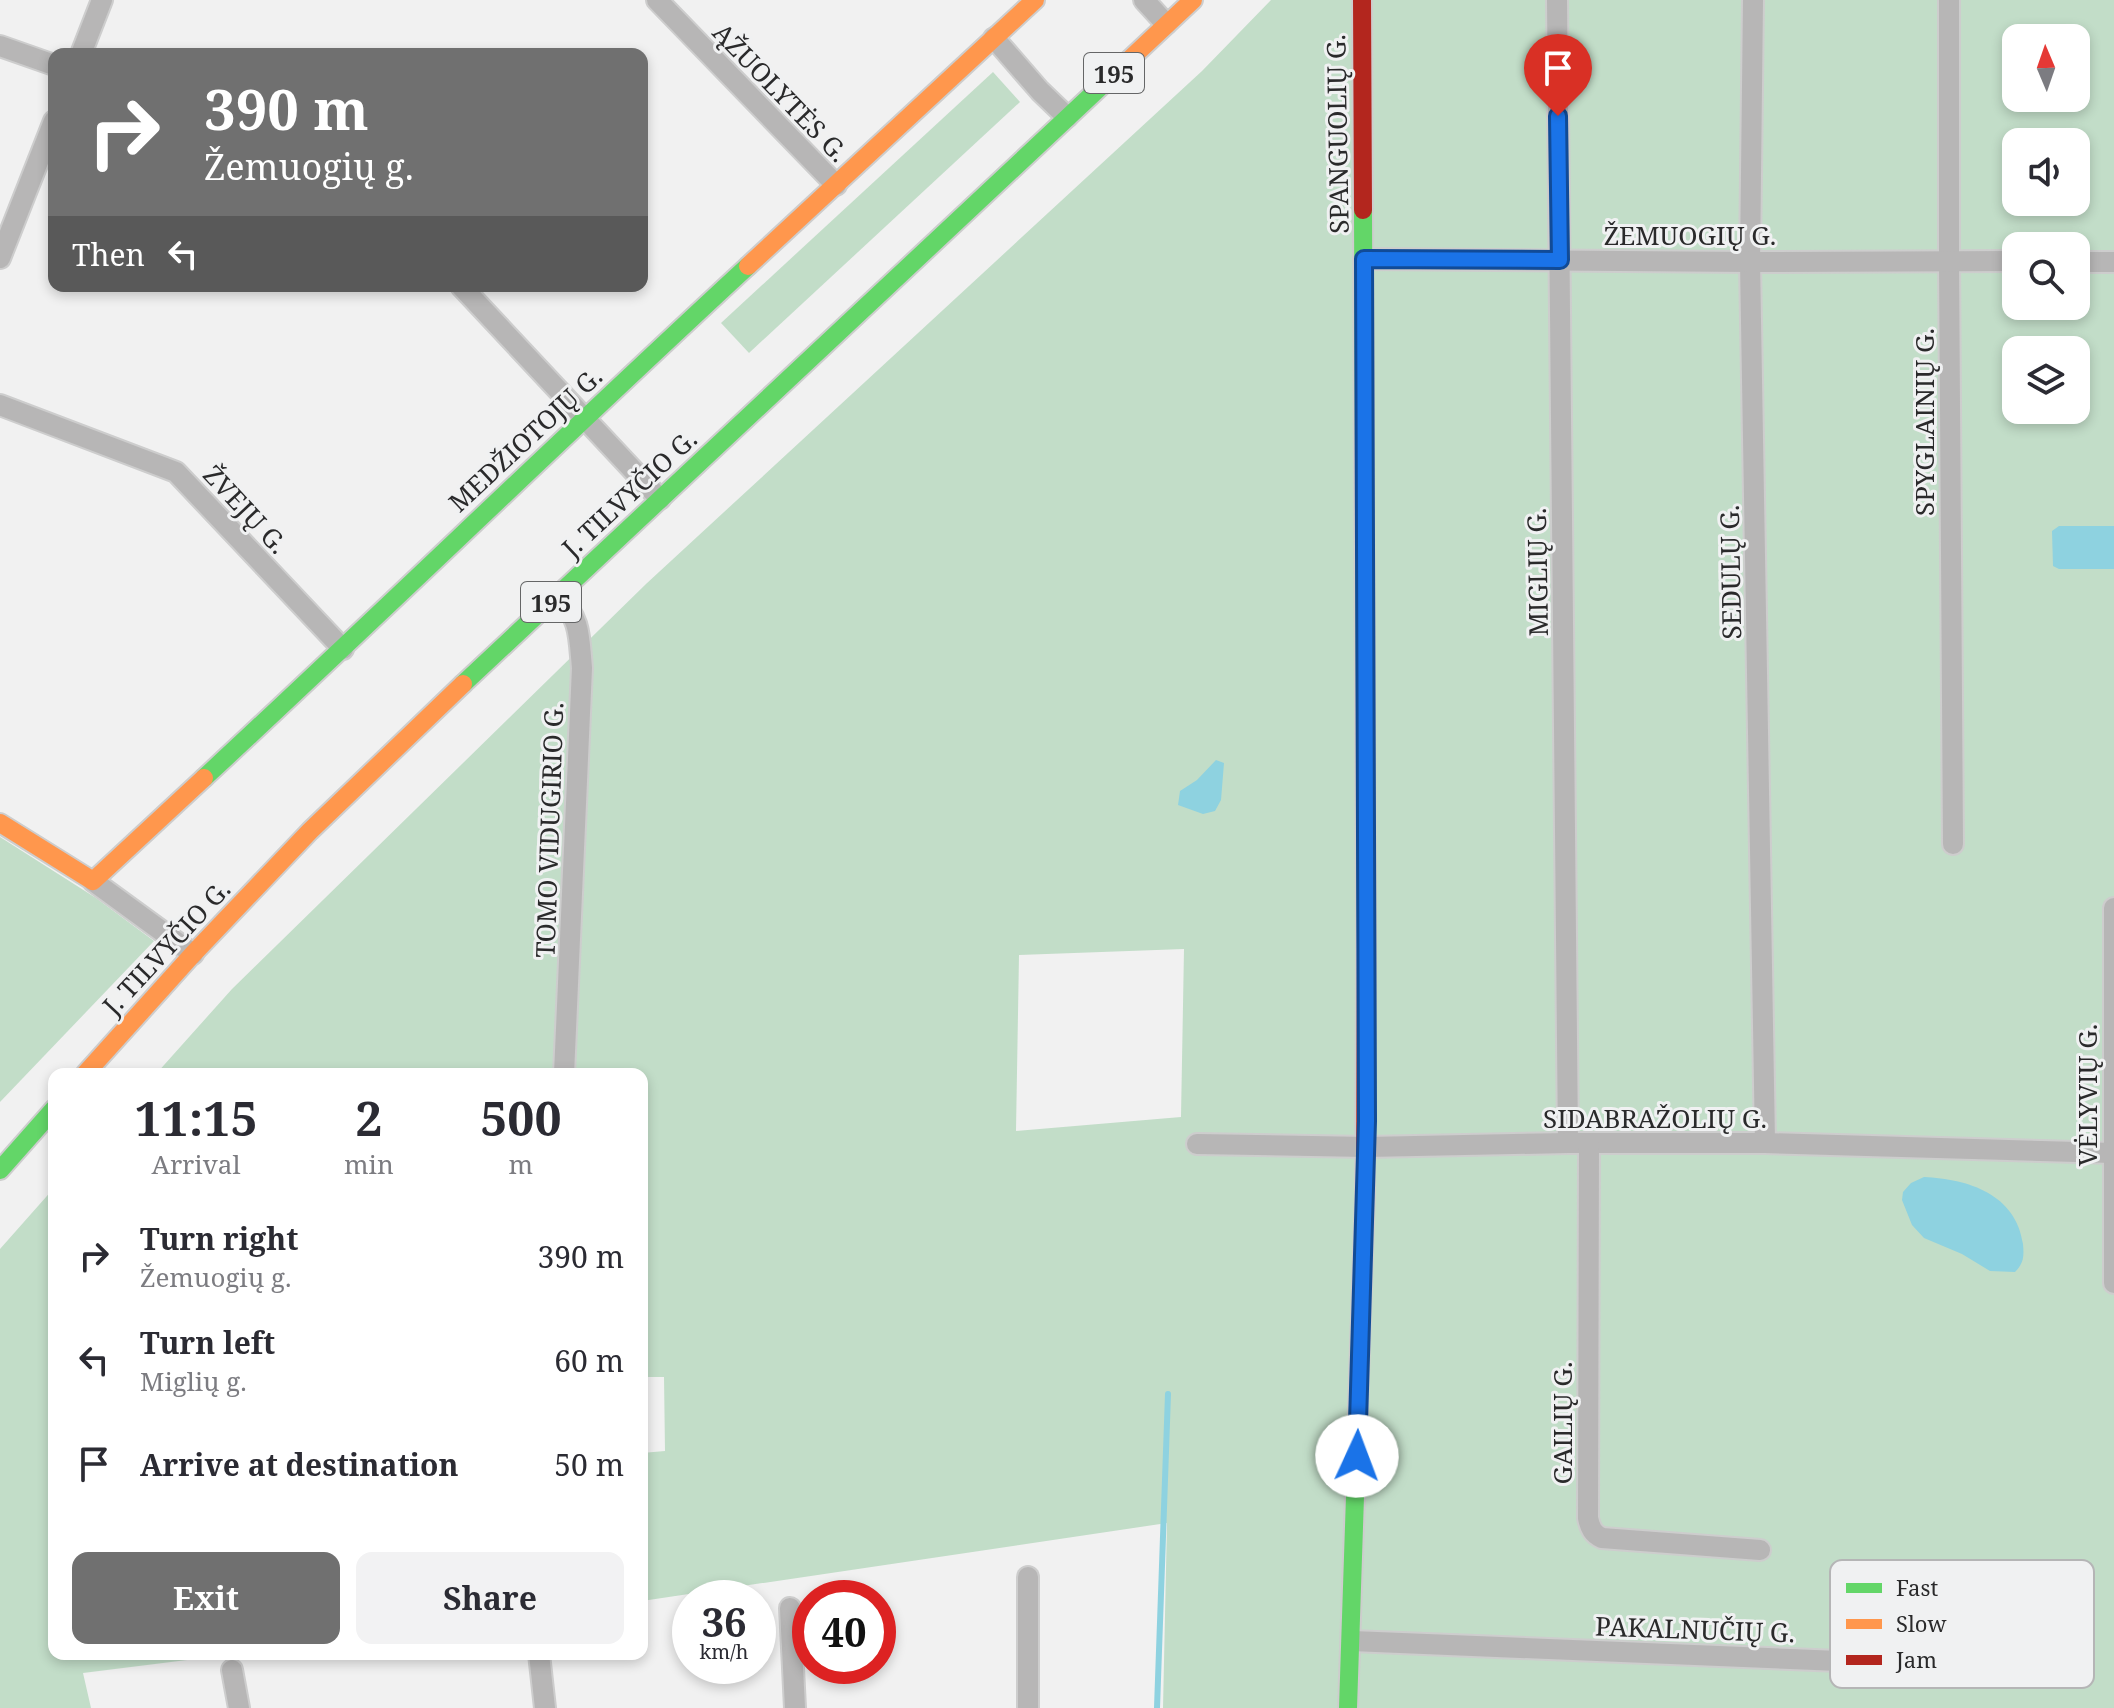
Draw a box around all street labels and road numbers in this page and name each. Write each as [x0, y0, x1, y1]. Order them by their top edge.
street label: ĄŽUOLYTĖS G. [705, 15, 857, 169]
street label: SPANGUOLIŲ G. [1317, 34, 1357, 234]
road number: 195 [1084, 53, 1144, 93]
street label: ŽEMUOGIŲ G. [1604, 217, 1776, 253]
street label: SPYGLAINIŲ G. [1906, 328, 1942, 516]
street label: MEDŽIOTOJŲ G. [440, 358, 610, 520]
street label: J. TILVYČIO G. [553, 421, 704, 566]
street label: ŽVEJŲ G. [196, 457, 296, 561]
street label: SEDULŲ G. [1711, 504, 1749, 640]
street label: MIGLIŲ G. [1518, 507, 1556, 637]
road number: 195 [521, 582, 581, 622]
street label: TOMO VIDUGIRIO G. [527, 702, 571, 958]
street label: J. TILVYČIO G. [93, 872, 238, 1023]
street label: VĖLYVIŲ G. [2069, 1024, 2105, 1166]
street label: SIDABRAŽOLIŲ G. [1543, 1100, 1767, 1136]
street label: GAILIŲ G. [1544, 1362, 1580, 1484]
street label: PAKALNUČIŲ G. [1594, 1608, 1796, 1650]

